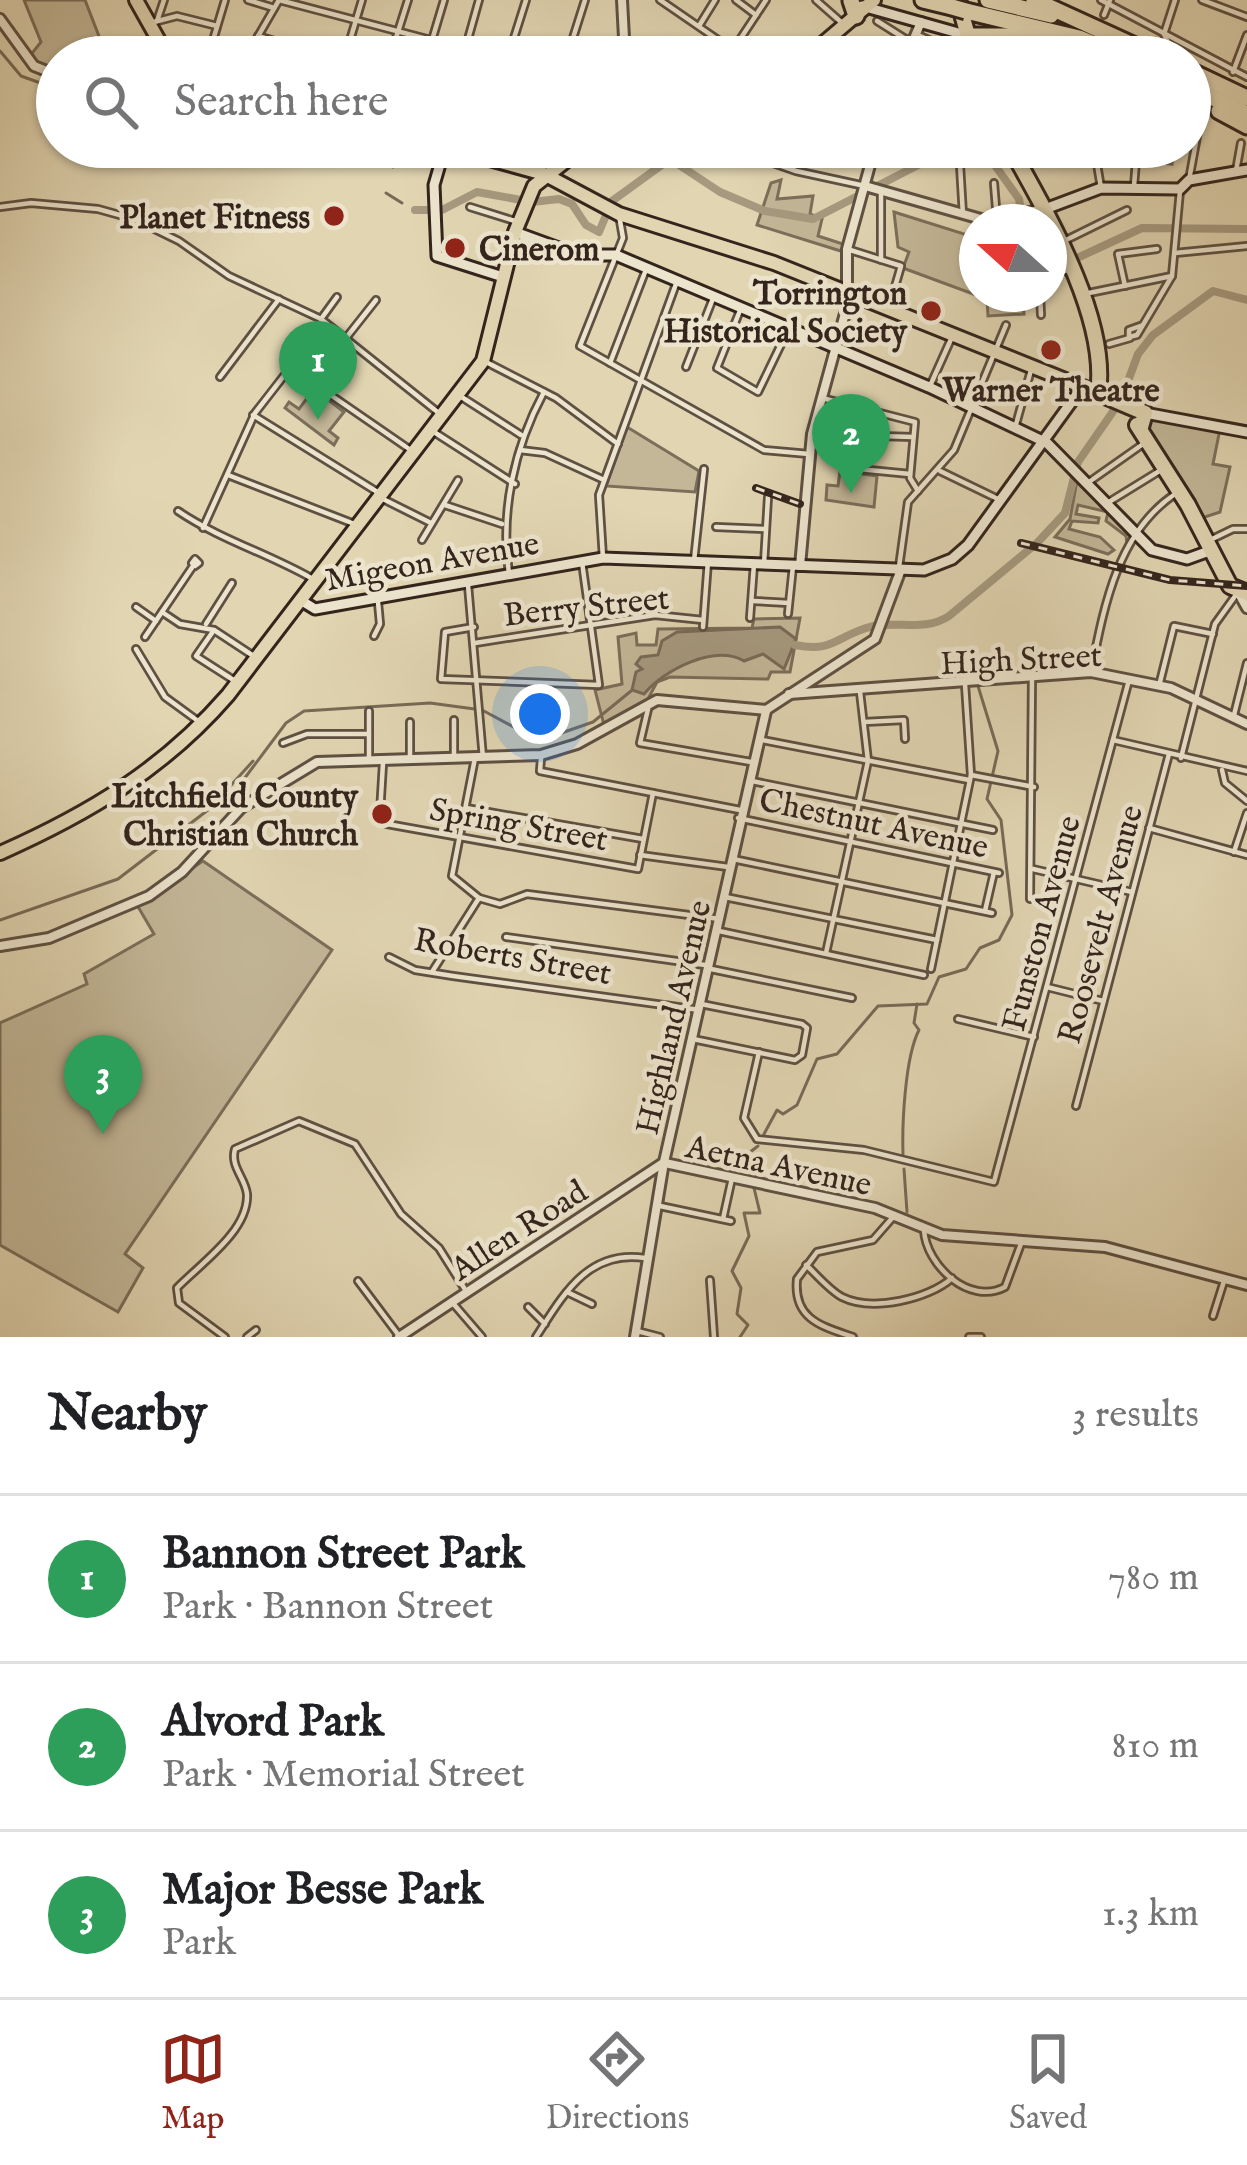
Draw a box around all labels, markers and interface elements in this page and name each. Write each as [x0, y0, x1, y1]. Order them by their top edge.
search box [36, 36, 1211, 168]
icon: search [78, 69, 144, 135]
text: Search here [174, 74, 388, 131]
place label: Planet Fitness [119, 198, 310, 240]
marker: Planet Fitness [321, 203, 347, 229]
north arrow [959, 204, 1067, 312]
place label: Cinerom [479, 230, 600, 272]
marker: Cinerom [442, 235, 468, 261]
place label: Torrington Historical Society [664, 274, 908, 354]
marker: Torrington Historical Society [918, 298, 944, 324]
pin: 1 [279, 321, 357, 420]
marker: Warner Theatre [1038, 337, 1064, 363]
place label: Warner Theatre [941, 371, 1160, 413]
pin: 2 [812, 394, 890, 493]
street label: Migeon Avenue [322, 524, 543, 602]
street label: Berry Street [501, 578, 671, 638]
street label: High Street [939, 636, 1103, 686]
your location [510, 684, 570, 744]
place label: Litchfield County Christian Church [111, 777, 359, 857]
street label: Chestnut Avenue [755, 780, 992, 870]
street label: Spring Street [426, 790, 611, 862]
marker: Litchfield County Christian Church [369, 801, 395, 827]
street label: Roosevelt Avenue [1050, 801, 1154, 1049]
street label: Funston Avenue [994, 811, 1092, 1036]
street label: Highland Avenue [628, 896, 722, 1139]
street label: Roberts Street [410, 920, 614, 996]
pin: 3 [64, 1035, 142, 1134]
street label: Aetna Avenue [681, 1127, 875, 1207]
street label: Allen Road [442, 1172, 596, 1292]
text: Nearby [48, 1383, 207, 1448]
text: 3 results [1072, 1391, 1199, 1440]
text: Bannon Street Park [162, 1526, 524, 1583]
text: 1 [80, 1554, 94, 1603]
text: 780 m [1108, 1554, 1199, 1603]
text: Park · Bannon Street [162, 1583, 493, 1632]
text: Alvord Park [162, 1694, 384, 1751]
text: 2 [78, 1722, 96, 1771]
text: 810 m [1112, 1722, 1199, 1771]
text: Park · Memorial Street [162, 1751, 525, 1800]
text: Major Besse Park [162, 1862, 483, 1919]
text: 3 [80, 1890, 94, 1939]
text: 1.3 km [1102, 1890, 1199, 1939]
text: Park [162, 1919, 236, 1968]
tab: Map [160, 2026, 226, 2140]
tab: Directions [546, 2026, 689, 2140]
tab: Saved [1009, 2026, 1087, 2140]

